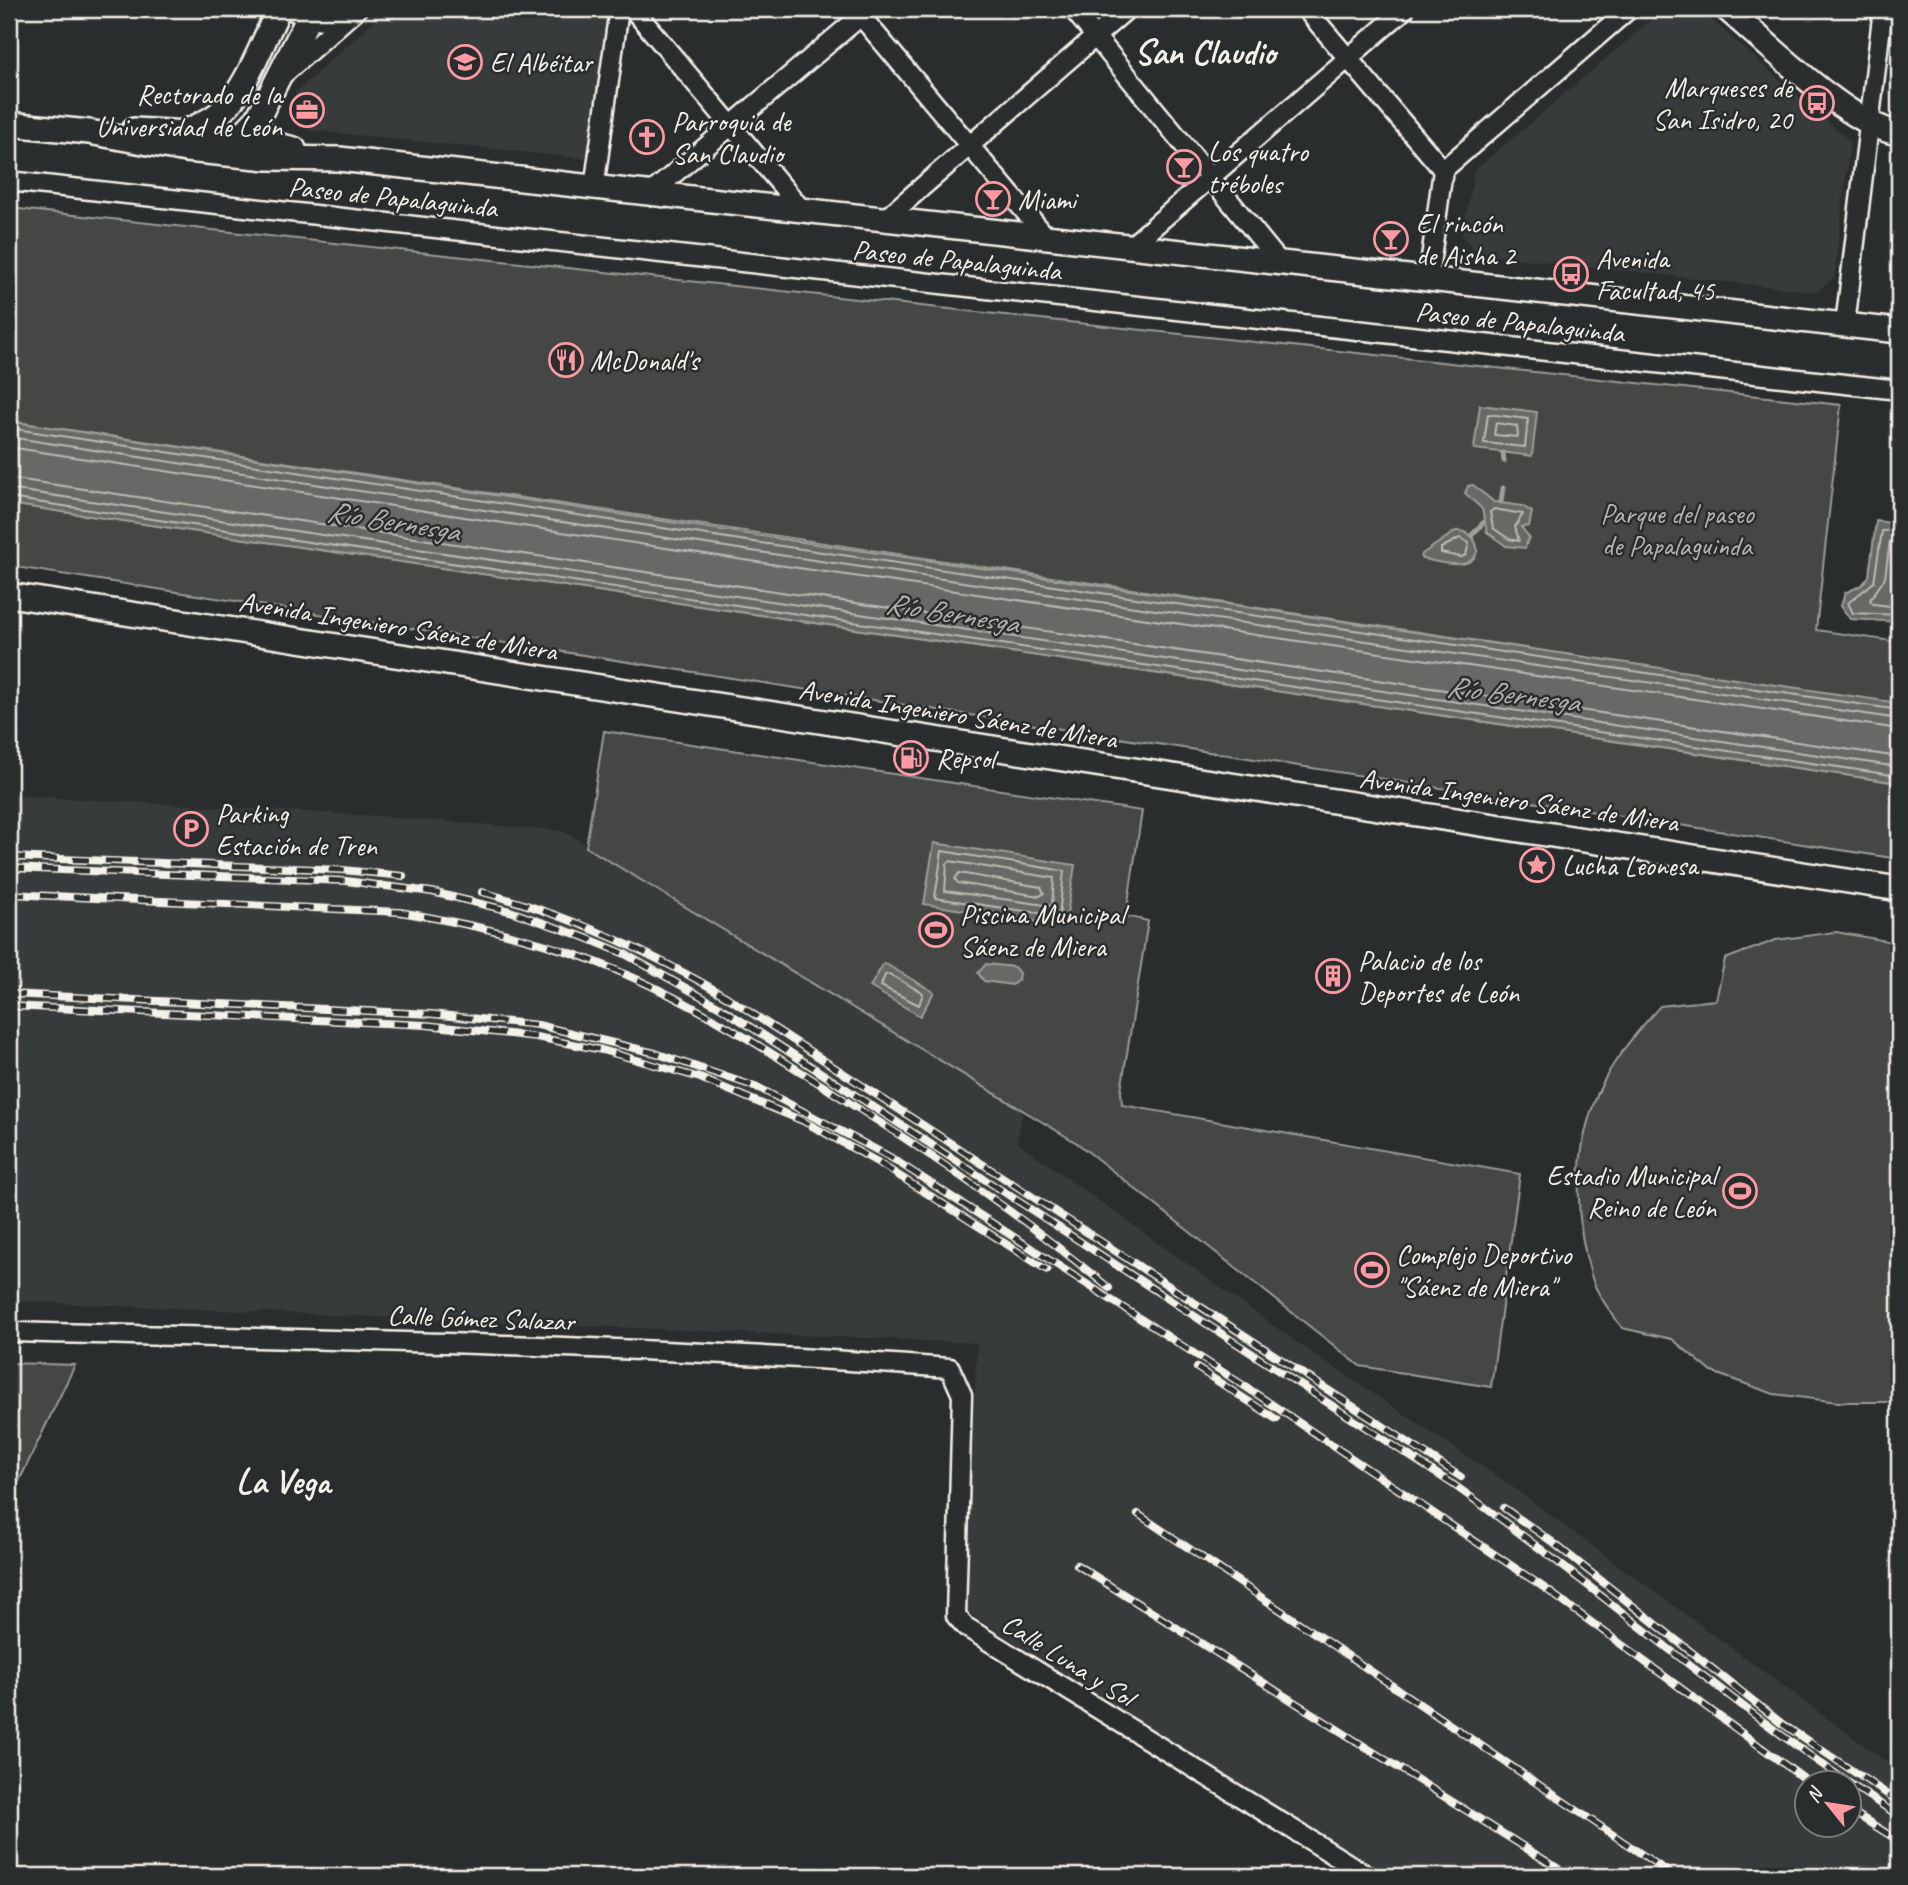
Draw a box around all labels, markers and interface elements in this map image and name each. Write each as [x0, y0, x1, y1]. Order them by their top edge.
district label: San Claudio [1134, 30, 1279, 75]
school or university icon: El Albéitar [446, 43, 484, 81]
place label: El Albéitar [490, 45, 594, 80]
place label: Marqueses de San Isidro, 20 [1653, 70, 1794, 137]
place label: Rectorado de la Universidad de León [96, 77, 285, 144]
bus stop icon: Marqueses de San Isidro, 20 [1798, 84, 1836, 122]
office icon: Rectorado de la Universidad de León [288, 91, 326, 129]
place label: Parroquia de San Claudio [672, 104, 792, 171]
church icon: Parroquia de San Claudio [628, 118, 666, 156]
place label: Los quatro tréboles [1208, 134, 1310, 201]
bar icon: Los quatro tréboles [1165, 148, 1203, 186]
street label: Paseo de Papalaguinda [287, 169, 501, 226]
bar icon: Miami [974, 180, 1012, 218]
place label: Miami [1018, 182, 1080, 217]
place label: El rincón de Aisha 2 [1416, 206, 1518, 273]
bar icon: El rincón de Aisha 2 [1372, 220, 1410, 258]
street label: Paseo de Papalaguinda [851, 232, 1065, 289]
place label: Avenida Facultad, 45 [1596, 241, 1716, 308]
bus stop icon: Avenida Facultad, 45 [1552, 255, 1590, 293]
street label: Paseo de Papalaguinda [1414, 294, 1628, 351]
restaurant icon: McDonald's [547, 341, 585, 379]
place label: McDonald's [590, 343, 701, 378]
water label: Río Bernesga [324, 492, 464, 551]
park label: Parque del paseo de Papalaguinda [1600, 496, 1756, 563]
street label: Avenida Ingeniero Sáenz de Miera [237, 584, 561, 669]
water label: Río Bernesga [883, 584, 1023, 643]
water label: Río Bernesga [1445, 667, 1584, 721]
street label: Avenida Ingeniero Sáenz de Miera [797, 672, 1121, 757]
fuel station icon: Repsol [892, 739, 930, 777]
place label: Repsol [936, 741, 1000, 776]
street label: Avenida Ingeniero Sáenz de Miera [1357, 760, 1682, 840]
place label: Parking Estación de Tren [216, 796, 378, 863]
parking icon: Parking Estación de Tren [172, 810, 210, 848]
place icon: Lucha Leonesa [1518, 846, 1556, 884]
place label: Lucha Leonesa [1562, 848, 1700, 883]
place label: Piscina Municipal Sáenz de Miera [960, 897, 1130, 964]
sports icon: Piscina Municipal Sáenz de Miera [917, 911, 955, 949]
place label: Palacio de los Deportes de León [1358, 943, 1521, 1010]
building icon: Palacio de los Deportes de León [1314, 957, 1352, 995]
place label: Estadio Municipal Reino de León [1547, 1158, 1721, 1225]
sports icon: Estadio Municipal Reino de León [1721, 1172, 1759, 1210]
place label: Complejo Deportivo "Sáenz de Miera" [1396, 1237, 1573, 1304]
sports icon: Complejo Deportivo "Sáenz de Miera" [1353, 1251, 1391, 1289]
street label: Calle Gómez Salazar [387, 1297, 577, 1339]
district label: La Vega [236, 1459, 333, 1504]
street label: Calle Luna y Sol [995, 1606, 1145, 1717]
north arrow [1792, 1770, 1862, 1840]
text: N [1801, 1782, 1829, 1807]

